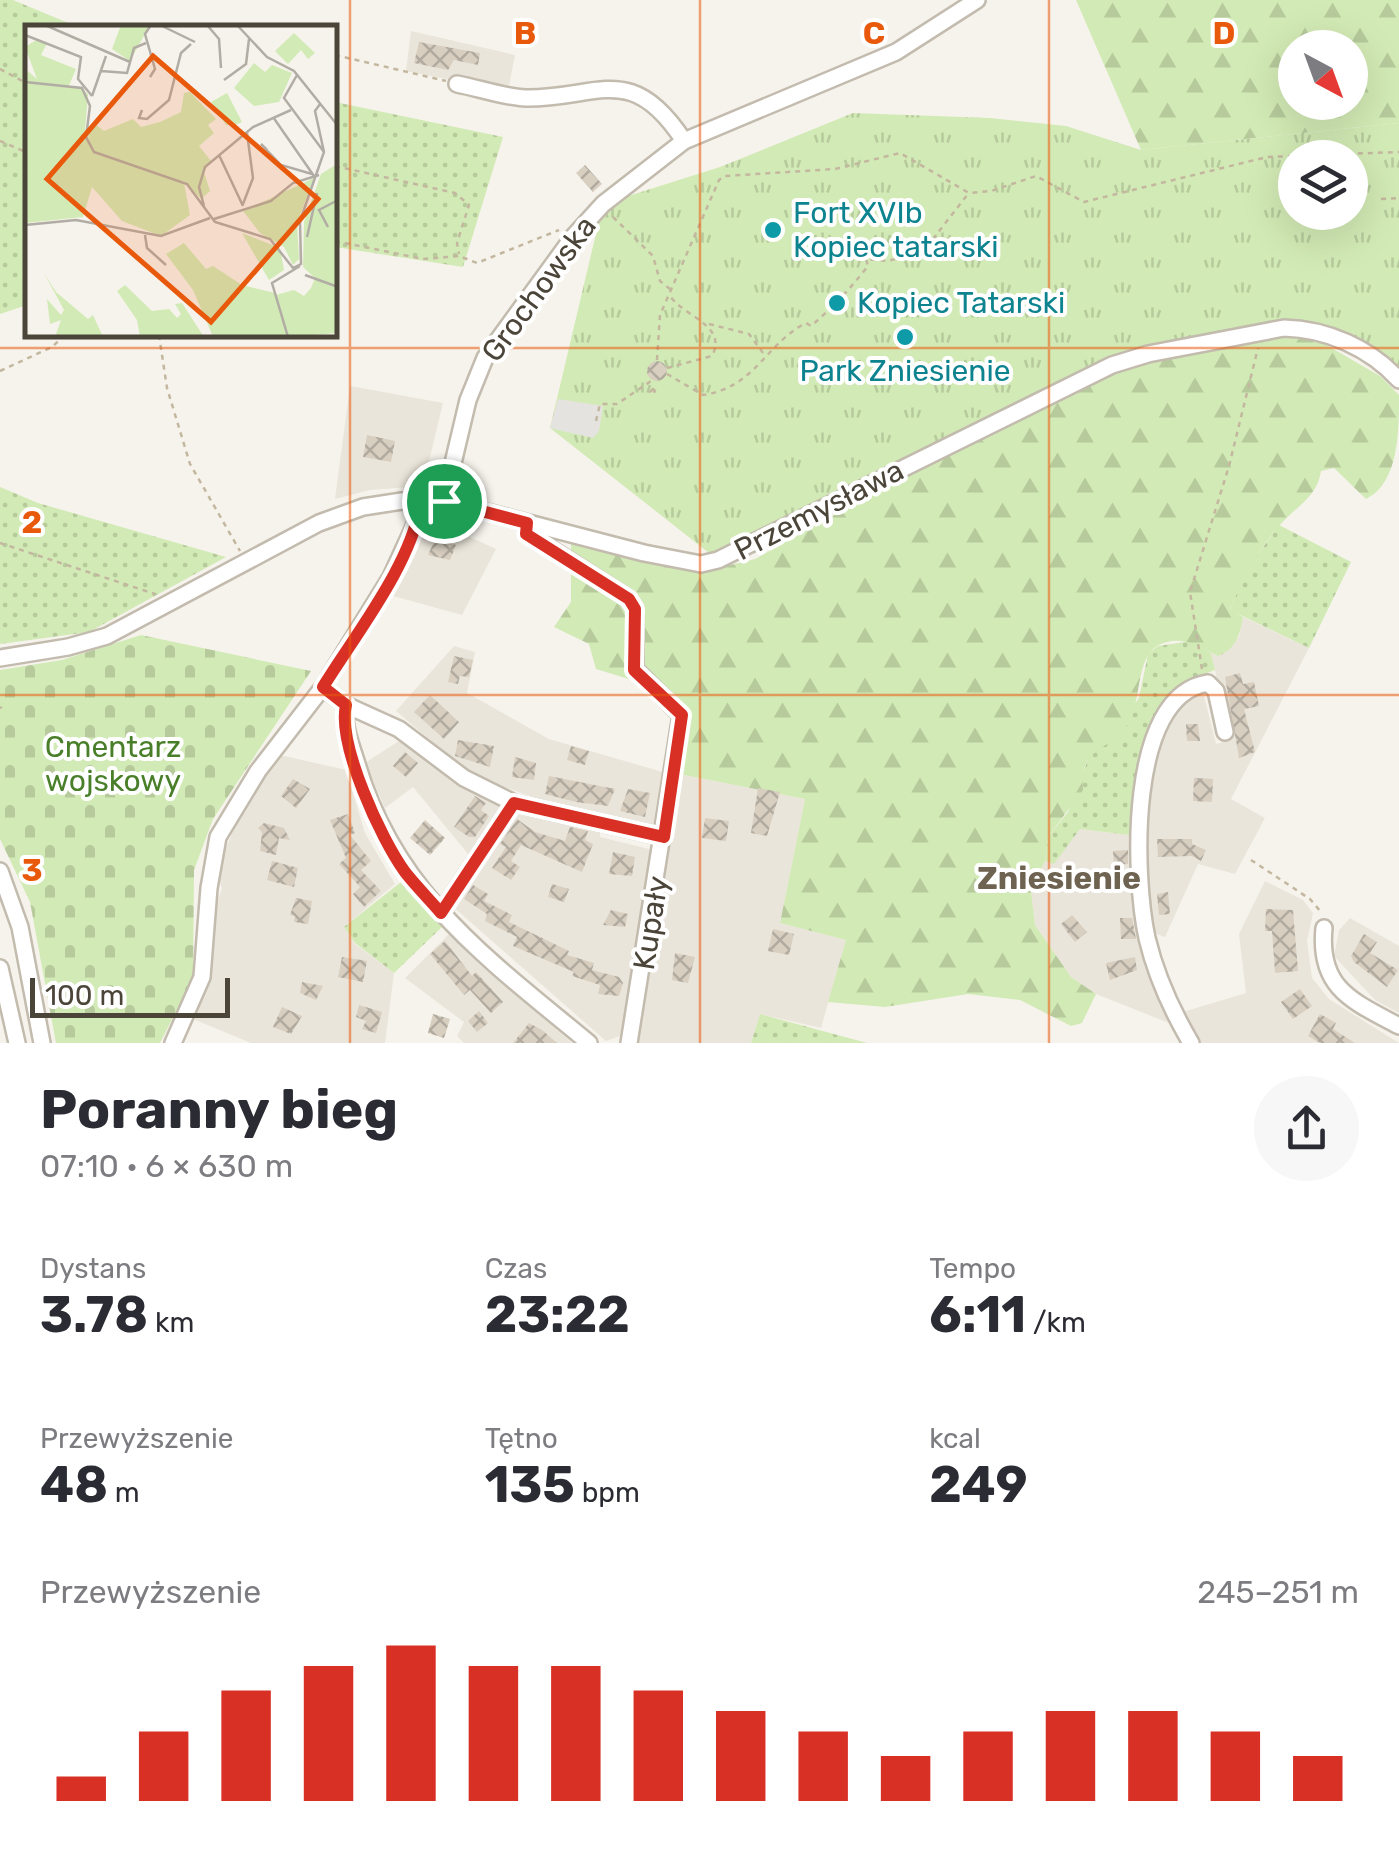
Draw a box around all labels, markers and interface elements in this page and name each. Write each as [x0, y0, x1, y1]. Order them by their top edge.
text: B [514, 14, 536, 52]
text: C [863, 14, 885, 52]
text: D [1213, 14, 1235, 52]
inset map [25, 25, 338, 338]
north arrow [1278, 30, 1368, 120]
map controls [1278, 30, 1368, 230]
button: layers [1278, 140, 1368, 230]
place label: Fort XVIb Kopiec tatarski [793, 195, 998, 265]
street label: Grochowska [474, 209, 604, 369]
marker: Fort XVIb Kopiec tatarski [762, 219, 784, 241]
place label: Kopiec Tatarski [857, 285, 1065, 321]
marker: Kopiec Tatarski [826, 292, 848, 314]
marker: Park Zniesienie [894, 326, 916, 348]
place label: Park Zniesienie [799, 353, 1011, 389]
street label: Przemysława [728, 452, 910, 568]
pin [402, 459, 487, 544]
icon: arrive [417, 474, 472, 529]
text: 2 [22, 503, 42, 541]
park label: Cmentarz wojskowy [45, 729, 181, 799]
text: 3 [21, 851, 43, 889]
district label: Zniesienie [977, 859, 1141, 897]
street label: Kupały [626, 873, 676, 973]
scale bar [30, 973, 230, 1018]
text: 100 m [45, 979, 124, 1012]
button: share [1254, 1076, 1359, 1181]
text: Poranny bieg [40, 1077, 398, 1142]
text: 07:10 · 6 × 630 m [40, 1147, 293, 1185]
text: Dystans [40, 1252, 146, 1285]
text: Czas [485, 1252, 547, 1285]
text: Tempo [929, 1252, 1016, 1285]
text: 3.78 [40, 1285, 148, 1345]
text: 23:22 [485, 1285, 630, 1345]
text: 6:11 [929, 1285, 1026, 1345]
text: km [148, 1306, 194, 1339]
text: /km [1026, 1306, 1086, 1339]
text: Przewyższenie [40, 1422, 234, 1455]
text: Tętno [485, 1422, 558, 1455]
text: kcal [929, 1422, 981, 1455]
text: 48 [40, 1455, 108, 1515]
text: 135 [485, 1455, 575, 1515]
text: 249 [929, 1455, 1028, 1515]
text: m [108, 1476, 140, 1509]
text: bpm [575, 1476, 640, 1509]
text: Przewyższenie [40, 1573, 261, 1611]
text: 245–251 m [1197, 1573, 1359, 1611]

